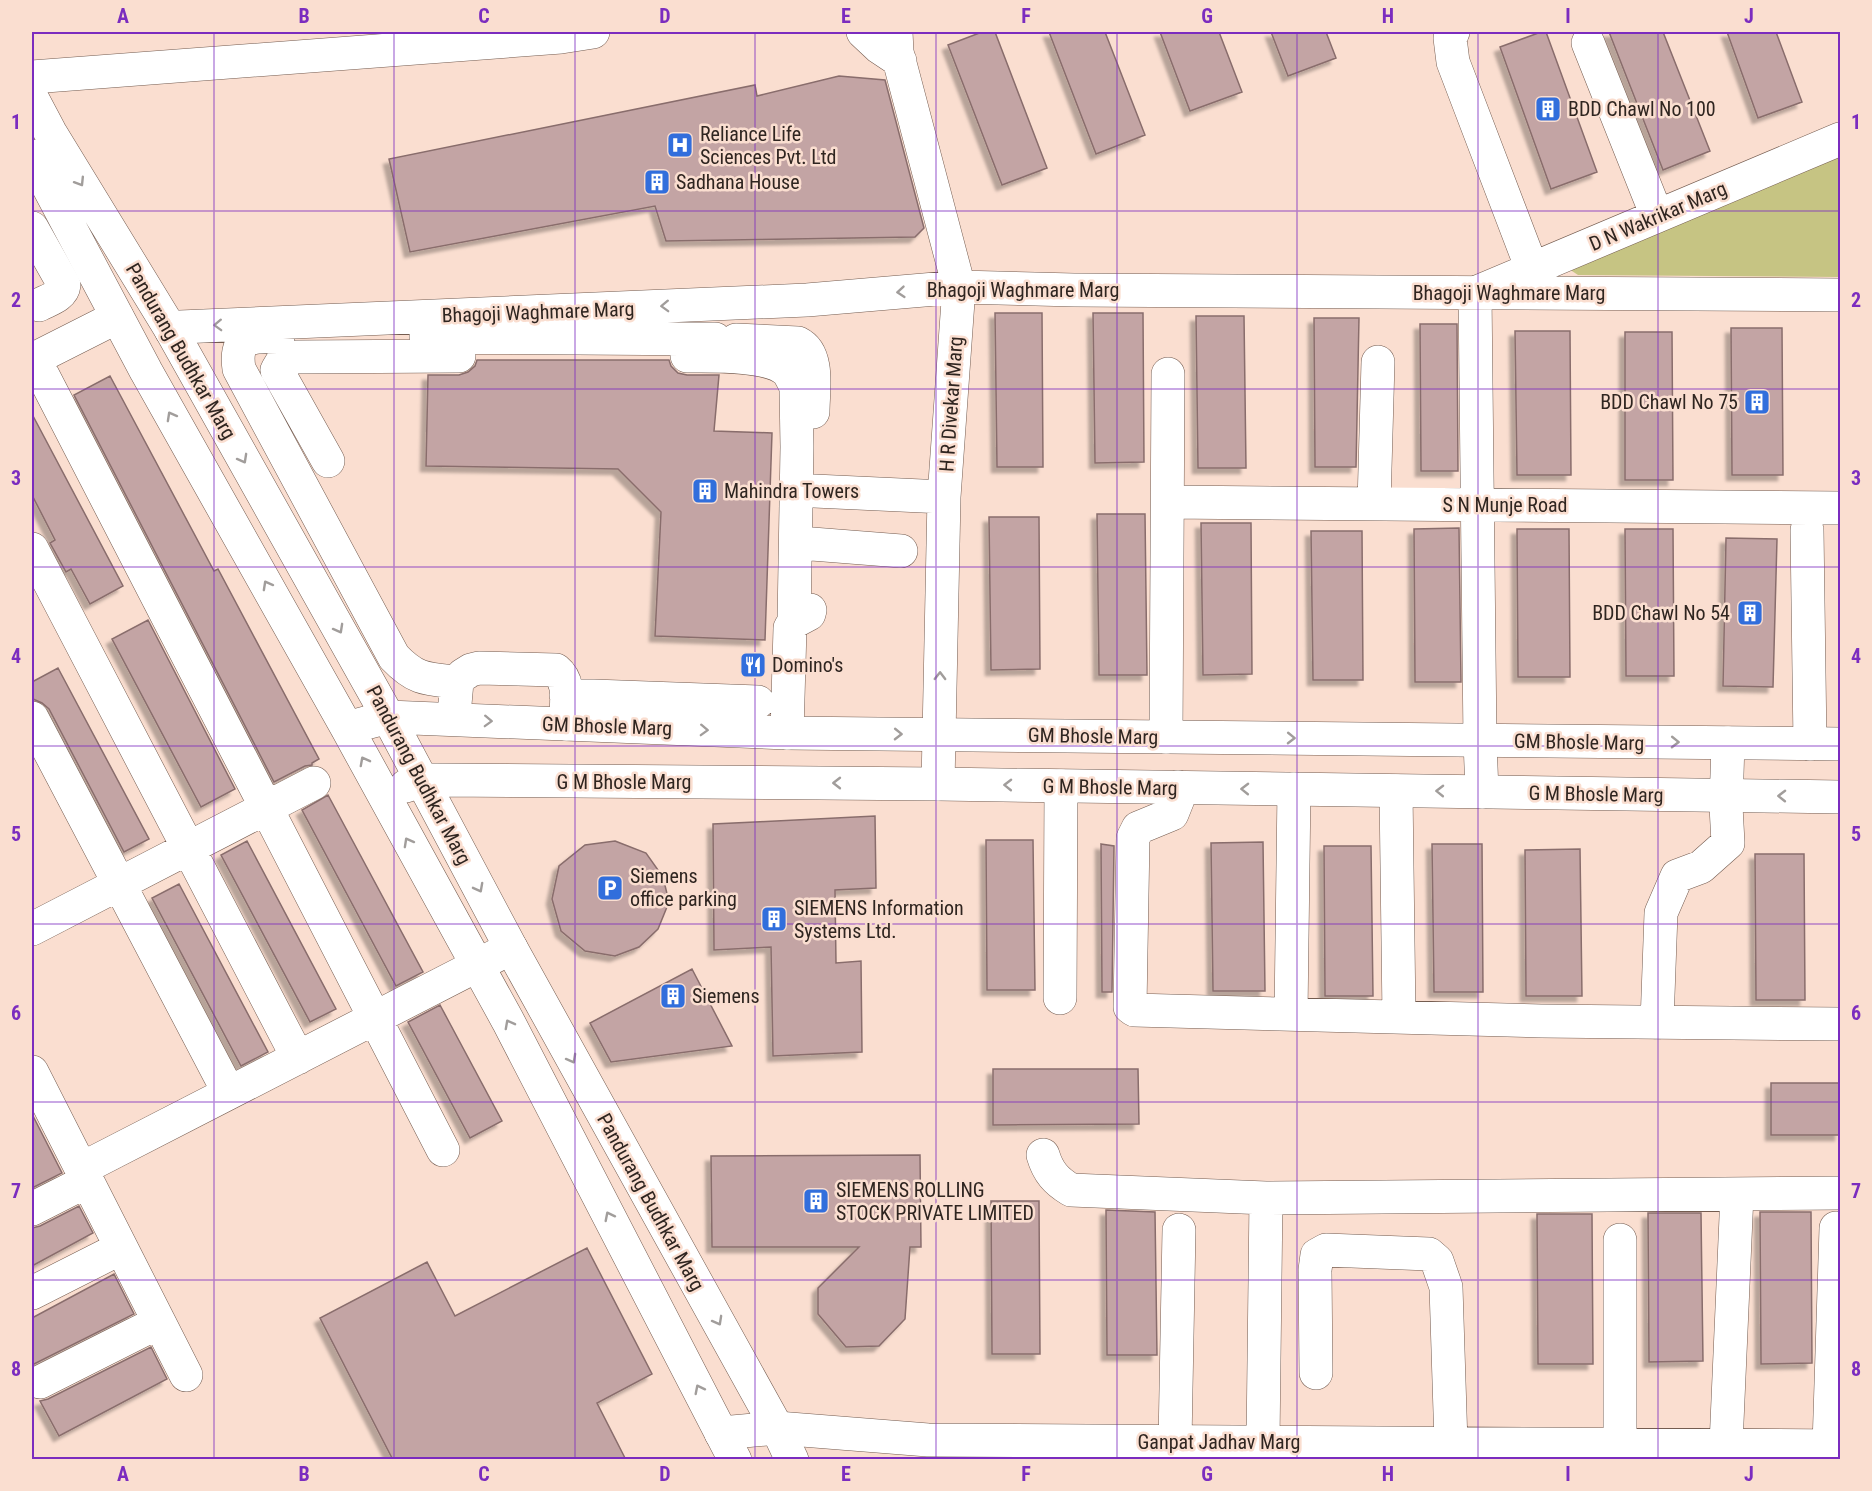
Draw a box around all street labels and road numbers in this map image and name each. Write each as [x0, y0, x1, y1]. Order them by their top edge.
street label: D N Wakrikar Marg [1586, 176, 1730, 256]
street label: Pandurang Budhkar Marg [121, 259, 241, 443]
street label: Bhagoji Waghmare Marg [927, 278, 1119, 302]
street label: Bhagoji Waghmare Marg [1413, 281, 1605, 305]
street label: Bhagoji Waghmare Marg [441, 297, 635, 327]
street label: H R Divekar Marg [934, 335, 968, 473]
street label: S N Munje Road [1442, 493, 1568, 517]
street label: Pandurang Budhkar Marg [362, 681, 476, 869]
street label: GM Bhosle Marg [541, 712, 673, 740]
street label: GM Bhosle Marg [1028, 723, 1158, 749]
street label: GM Bhosle Marg [1514, 729, 1644, 755]
street label: G M Bhosle Marg [557, 770, 691, 794]
street label: G M Bhosle Marg [1042, 774, 1178, 800]
street label: G M Bhosle Marg [1528, 781, 1664, 807]
street label: Pandurang Budhkar Marg [592, 1109, 710, 1295]
street label: Ganpat Jadhav Marg [1138, 1430, 1300, 1454]

